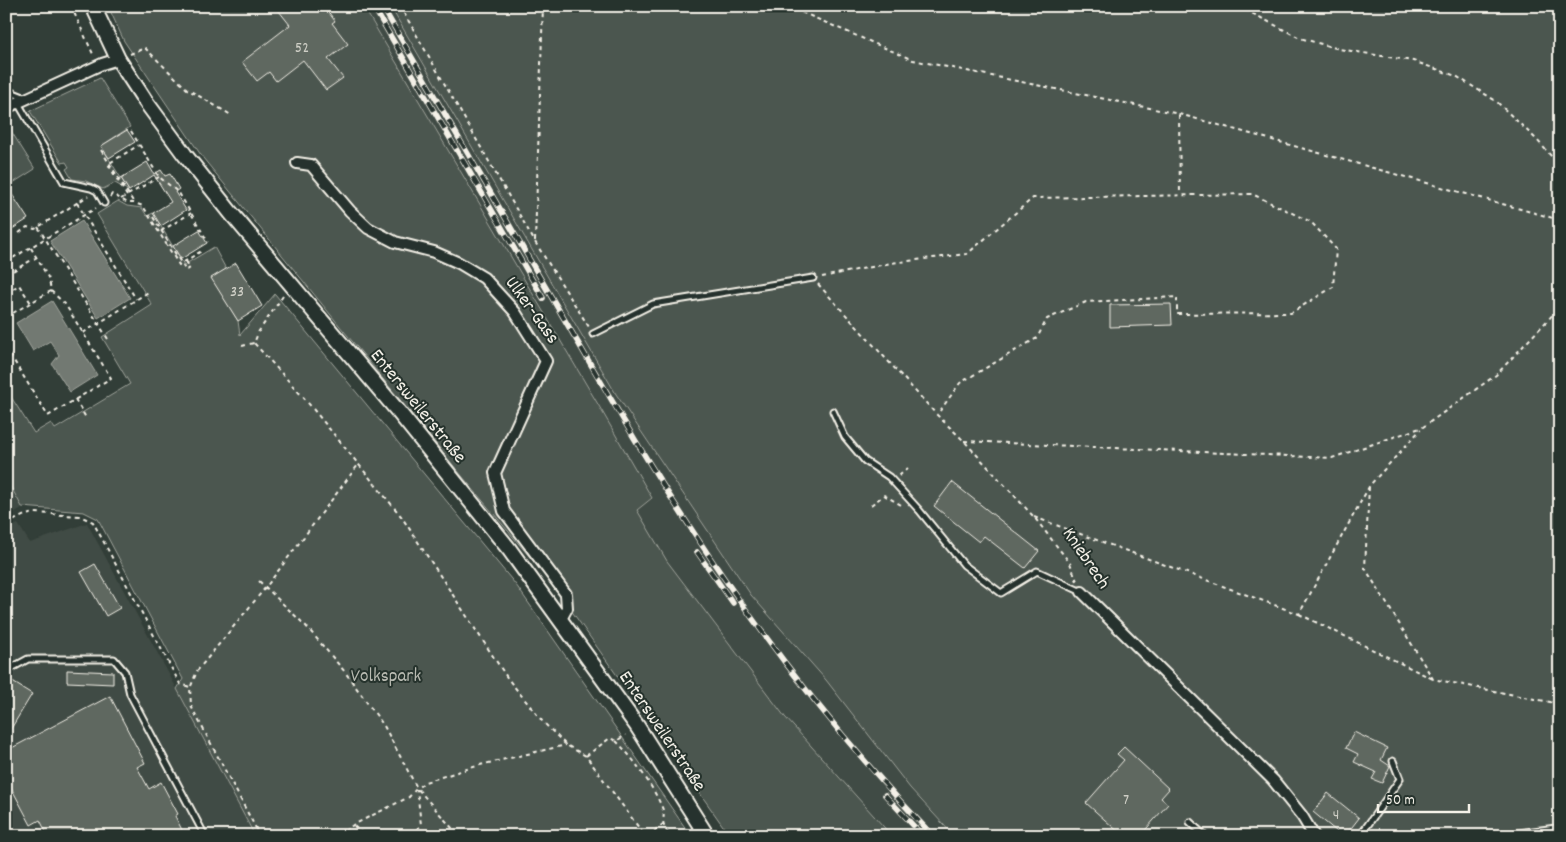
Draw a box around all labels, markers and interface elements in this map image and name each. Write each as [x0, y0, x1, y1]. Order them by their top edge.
house number: 52 [295, 37, 309, 60]
street label: Ulker-Gass [497, 272, 565, 350]
house number: 33 [230, 281, 244, 304]
street label: Entersweilerstraße [362, 344, 472, 470]
street label: Kniebrech [1054, 523, 1116, 595]
park label: Volkspark [351, 664, 421, 691]
street label: Entersweilerstraße [611, 666, 711, 798]
scale bar [1378, 782, 1470, 814]
house number: 7 [1123, 789, 1129, 812]
text: 50 m [1386, 790, 1415, 812]
house number: 4 [1333, 804, 1339, 827]

